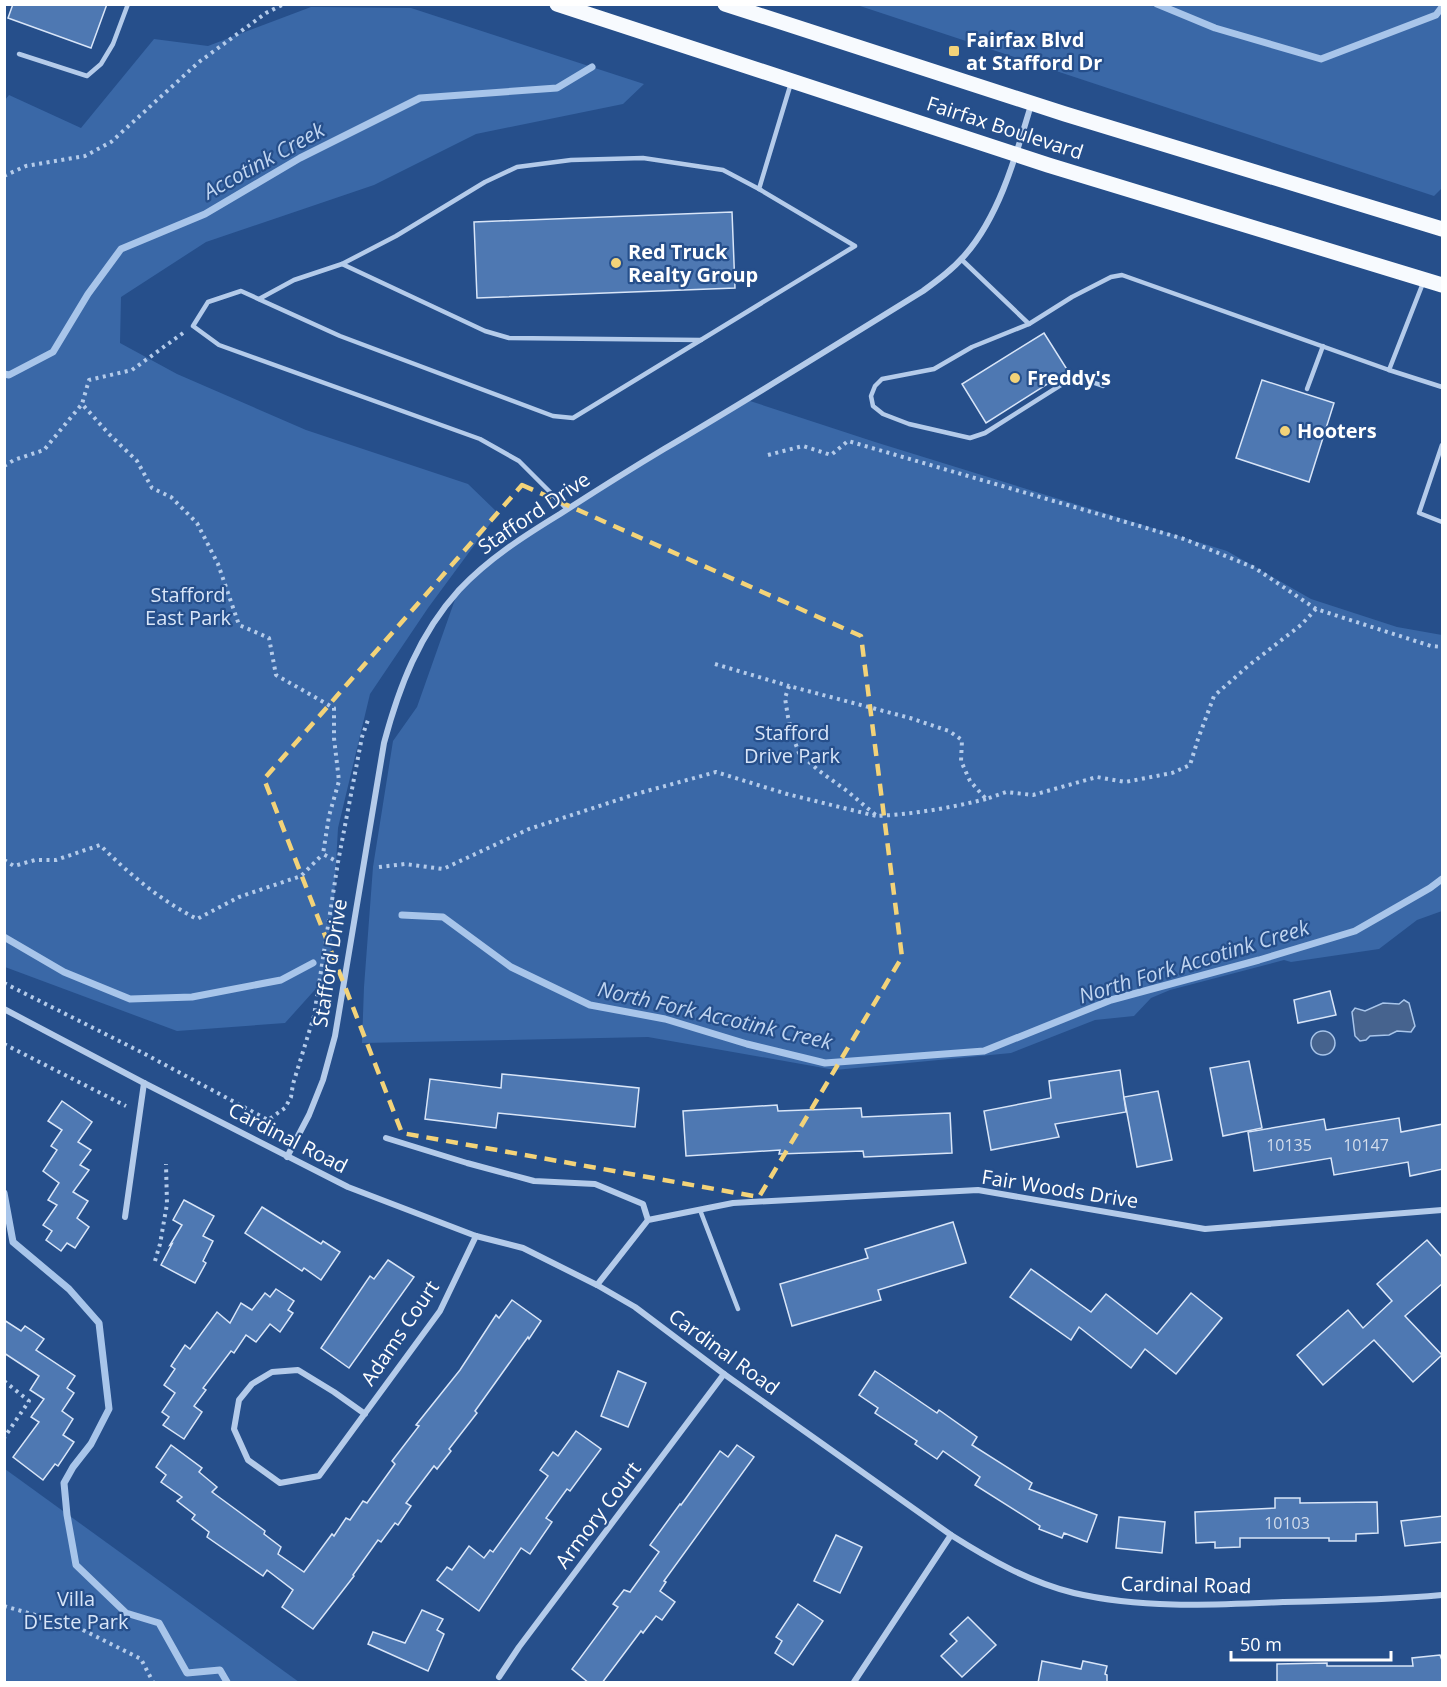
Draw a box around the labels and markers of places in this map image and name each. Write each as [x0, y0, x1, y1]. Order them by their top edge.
place label: Fairfax Blvd at Stafford Dr [966, 26, 1102, 76]
marker: Fairfax Blvd at Stafford Dr [947, 44, 961, 58]
place label: Red Truck Realty Group [628, 238, 758, 288]
marker: Red Truck Realty Group [609, 256, 623, 270]
place label: Freddy's [1027, 364, 1111, 391]
marker: Freddy's [1008, 371, 1022, 385]
place label: Hooters [1297, 417, 1377, 444]
marker: Hooters [1278, 424, 1292, 438]

